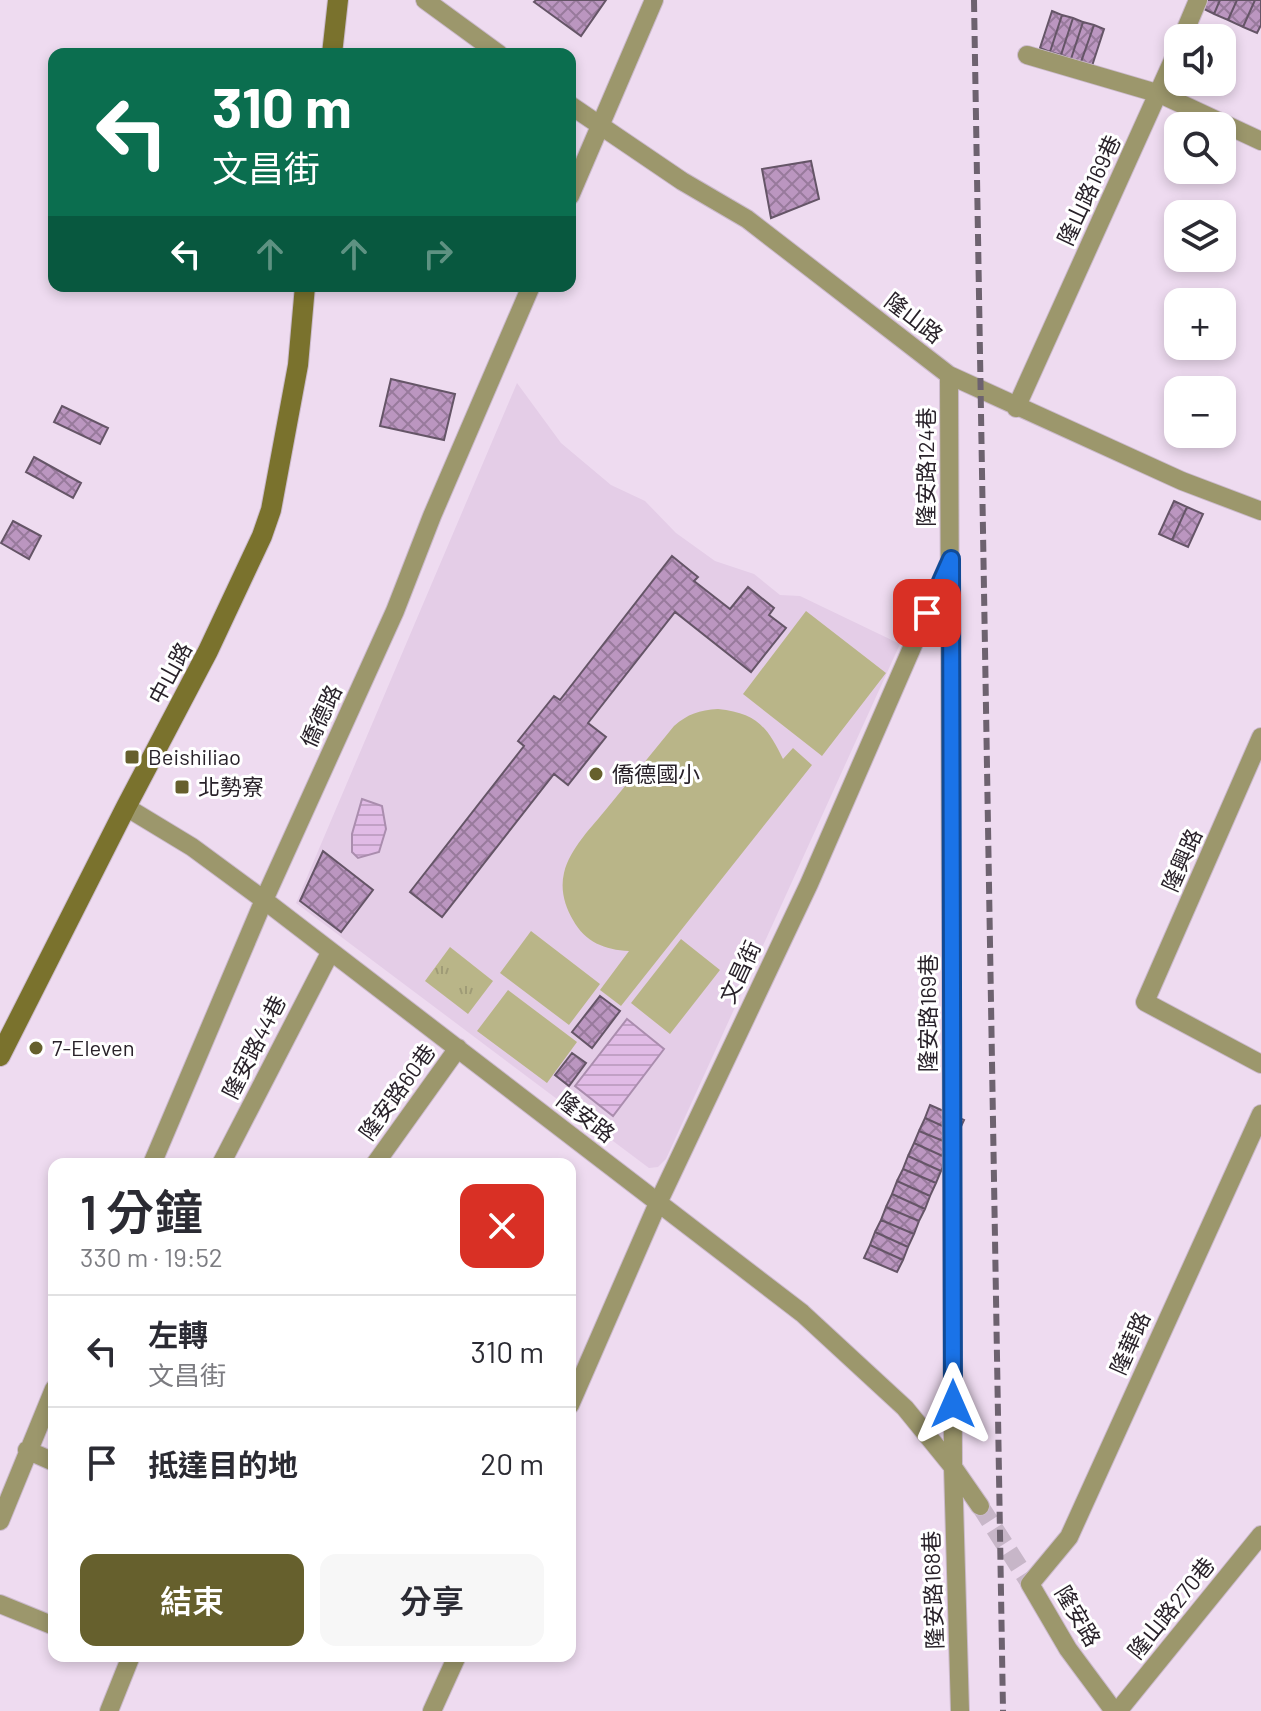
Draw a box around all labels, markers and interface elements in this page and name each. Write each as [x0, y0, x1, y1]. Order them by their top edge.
map controls [1164, 24, 1236, 448]
button: sound [1164, 24, 1236, 96]
text: 310 m [212, 72, 352, 139]
icon: left [80, 80, 184, 184]
button: search [1164, 112, 1236, 184]
street label: 隆山路169巷 [1051, 130, 1125, 249]
text: 文昌街 [212, 146, 320, 189]
button: layers [1164, 200, 1236, 272]
icon: left [164, 232, 208, 276]
icon: ahead [248, 232, 292, 276]
icon: ahead [332, 232, 376, 276]
icon: right [416, 232, 460, 276]
street label: 隆山路 [881, 287, 949, 348]
button: + [1164, 288, 1236, 360]
button: − [1164, 376, 1236, 448]
street label: 隆安路124巷 [912, 407, 938, 527]
pin [893, 579, 961, 647]
icon: arrive [905, 591, 949, 635]
street label: 中山路 [142, 637, 196, 708]
street label: 僑德路 [294, 680, 346, 751]
place label: Beishiliao [148, 743, 241, 769]
marker: Beishiliao [123, 748, 141, 766]
place label: 僑德國小 [612, 760, 700, 786]
marker: 僑德國小 [587, 765, 605, 783]
place label: 北勢寮 [198, 773, 264, 799]
marker: 北勢寮 [173, 778, 191, 796]
street label: 隆興路 [1156, 824, 1206, 895]
street label: 文昌街 [713, 936, 765, 1007]
street label: 隆安路169巷 [914, 954, 940, 1072]
street label: 隆安路44巷 [216, 991, 290, 1102]
place label: 7-Eleven [52, 1034, 135, 1060]
marker: 7-Eleven [27, 1039, 45, 1057]
street label: 隆安路60巷 [353, 1039, 440, 1144]
street label: 隆安路 [553, 1086, 621, 1147]
text: 1 分鐘 [80, 1182, 203, 1240]
button: close [460, 1184, 544, 1268]
text: 330 m · 19:52 [80, 1241, 223, 1272]
street label: 隆華路 [1104, 1307, 1154, 1378]
text: 左轉 [148, 1316, 208, 1352]
icon: left [80, 1329, 124, 1373]
text: 310 m [471, 1333, 544, 1369]
text: 文昌街 [148, 1359, 226, 1390]
position arrow [911, 1362, 995, 1446]
icon: arrive [80, 1441, 124, 1485]
text: 20 m [480, 1445, 544, 1481]
text: 抵達目的地 [148, 1446, 298, 1482]
street label: 隆安路168巷 [917, 1530, 947, 1650]
street label: 隆山路270巷 [1122, 1552, 1219, 1663]
button: 結束 [80, 1554, 304, 1646]
button: 分享 [320, 1554, 544, 1646]
street label: 隆安路 [1051, 1580, 1107, 1650]

